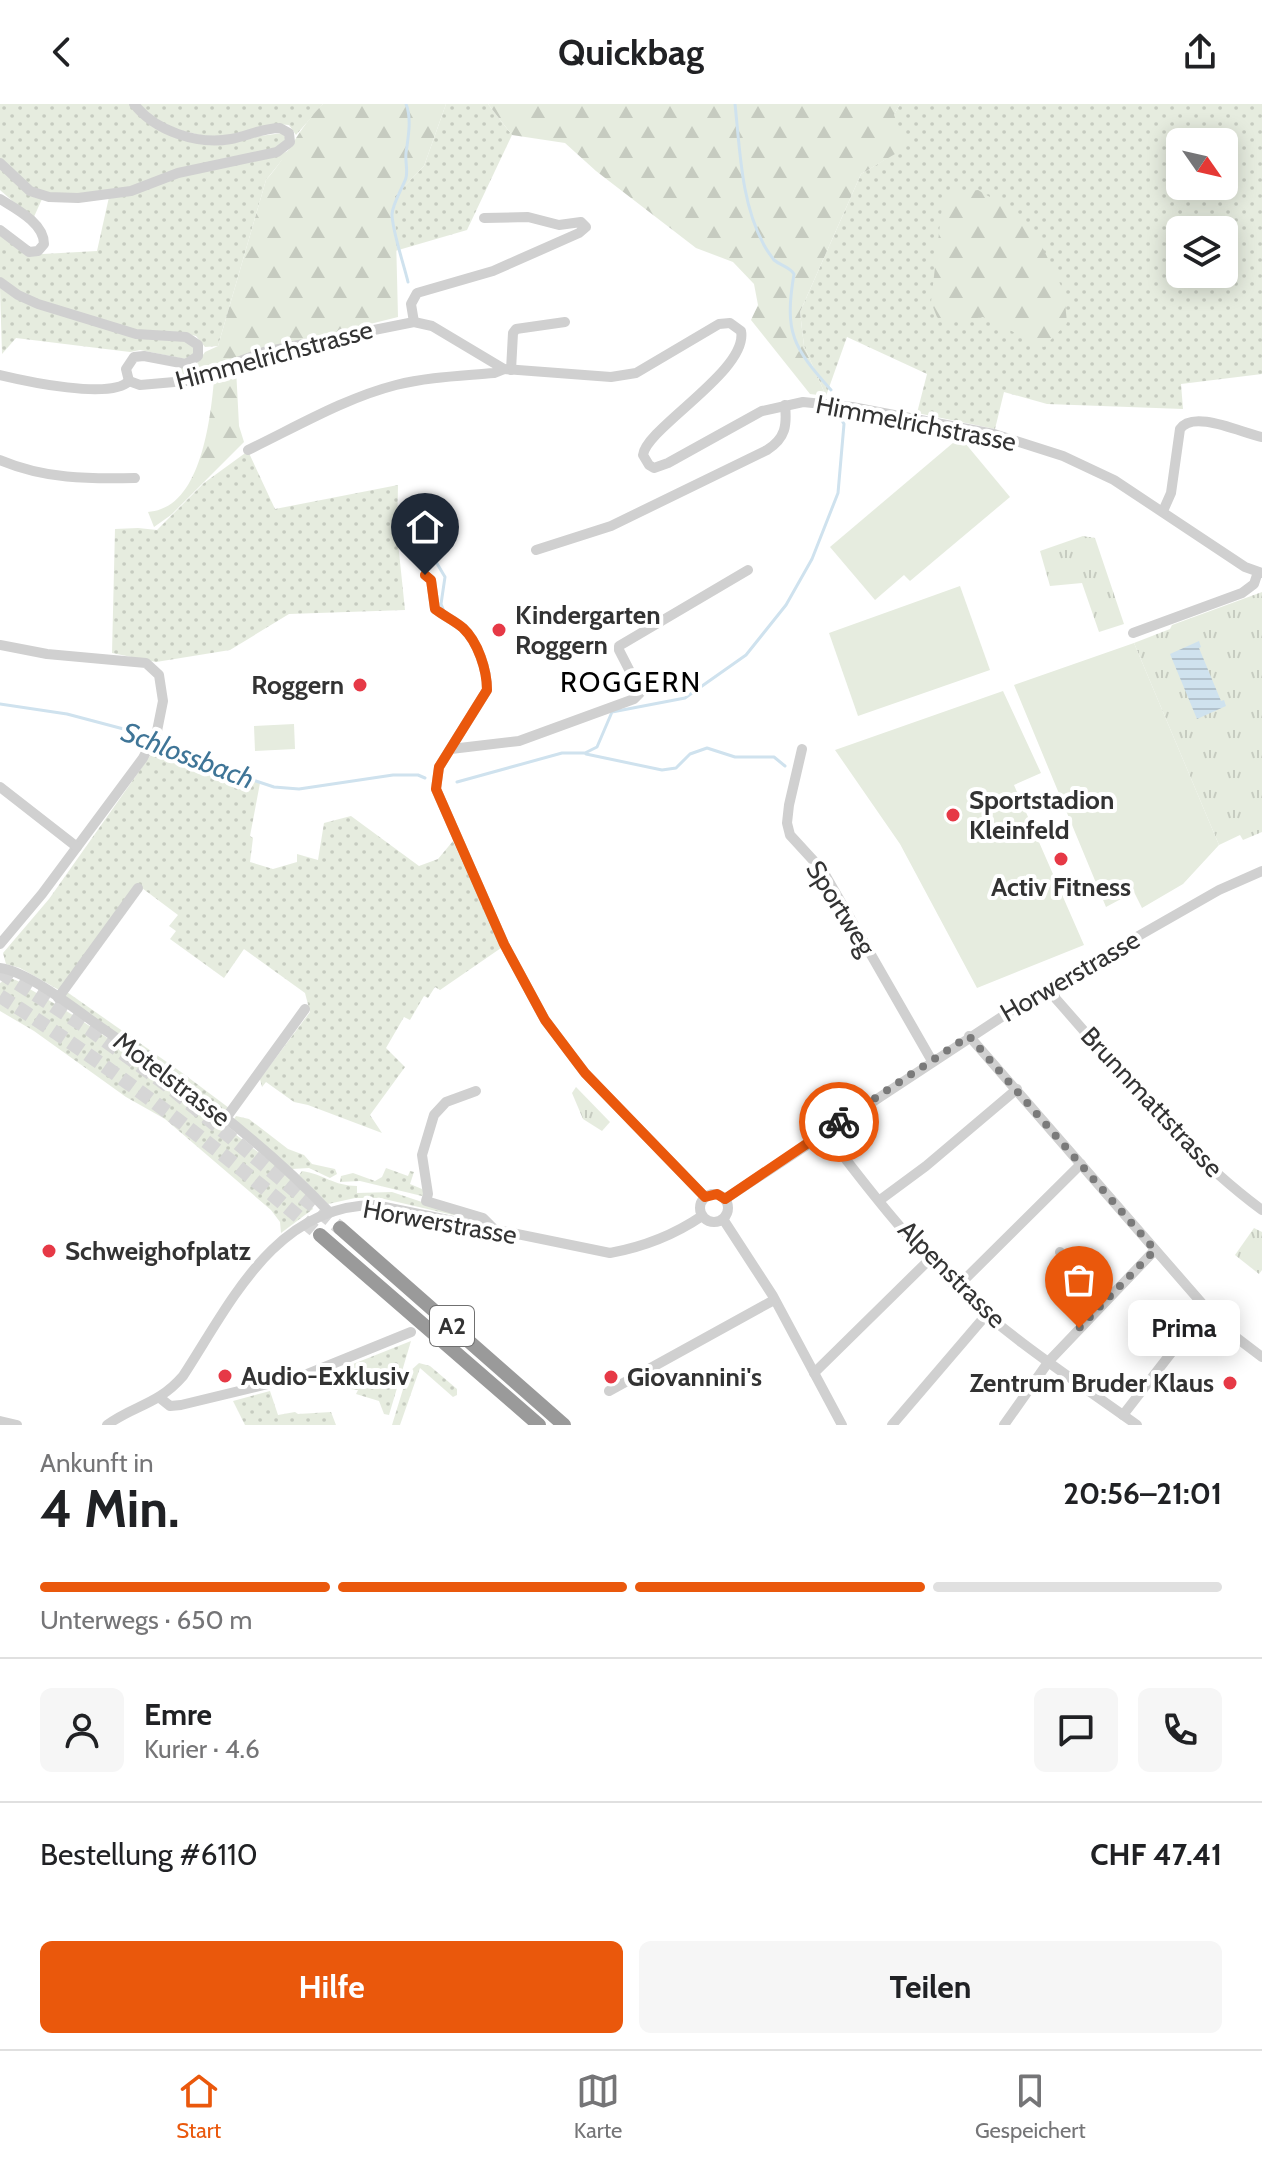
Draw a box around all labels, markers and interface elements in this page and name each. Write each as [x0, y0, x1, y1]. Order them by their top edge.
icon: back [40, 30, 84, 74]
text: Quickbag [558, 30, 704, 74]
icon: share [1178, 30, 1222, 74]
north arrow [1166, 128, 1238, 200]
map controls [1166, 128, 1238, 288]
button: layers [1166, 216, 1238, 288]
street label: Himmelrichstrasse [172, 313, 376, 397]
street label: Himmelrichstrasse [813, 388, 1019, 458]
pin [391, 493, 459, 575]
icon: home [403, 505, 447, 549]
place label: Kindergarten Roggern [515, 599, 661, 661]
marker: Kindergarten Roggern [490, 621, 508, 639]
district label: ROGGERN [560, 665, 702, 699]
place label: Roggern [251, 669, 344, 701]
marker: Roggern [351, 676, 369, 694]
water label: Schlossbach [117, 714, 259, 796]
place label: Sportstadion Kleinfeld [969, 784, 1114, 846]
marker: Sportstadion Kleinfeld [944, 806, 962, 824]
marker: Activ Fitness [1052, 850, 1070, 868]
street label: Sportweg [799, 855, 883, 962]
place label: Activ Fitness [991, 871, 1131, 903]
street label: Horwerstrasse [995, 923, 1145, 1029]
street label: Brunnmattstrasse [1074, 1020, 1230, 1184]
street label: Motelstrasse [107, 1025, 237, 1133]
courier [799, 1082, 879, 1162]
icon: bike [817, 1100, 861, 1144]
street label: Horwerstrasse [361, 1193, 519, 1251]
street label: Alpenstrasse [891, 1213, 1013, 1335]
place label: Schweighofplatz [65, 1235, 251, 1267]
marker: Schweighofplatz [40, 1242, 58, 1260]
pin [1045, 1246, 1113, 1328]
icon: bag [1057, 1258, 1101, 1302]
callout: Prima [1127, 1300, 1239, 1356]
road number: A2 [430, 1306, 474, 1346]
text: Prima [1151, 1312, 1217, 1344]
place label: Audio-Exklusiv [241, 1360, 409, 1392]
place label: Giovannini's [627, 1361, 762, 1393]
marker: Audio-Exklusiv [216, 1367, 234, 1385]
place label: Zentrum Bruder Klaus [969, 1367, 1214, 1399]
marker: Giovannini's [602, 1368, 620, 1386]
marker: Zentrum Bruder Klaus [1221, 1374, 1239, 1392]
text: Ankunft in [40, 1447, 154, 1479]
text: 20:56–21:01 [1063, 1475, 1222, 1512]
text: 4 Min. [40, 1477, 180, 1540]
text: Unterwegs · 650 m [40, 1604, 252, 1636]
button: person [40, 1688, 124, 1772]
button: chat [1034, 1688, 1118, 1772]
button: phone [1138, 1688, 1222, 1772]
text: Emre [144, 1696, 212, 1733]
text: Kurier · 4.6 [144, 1733, 260, 1765]
text: Bestellung #6110 [40, 1836, 258, 1873]
text: CHF 47.41 [1090, 1836, 1222, 1873]
button: Hilfe [40, 1941, 623, 2033]
button: Teilen [639, 1941, 1222, 2033]
tab: Start [176, 2069, 221, 2144]
tab: Karte [574, 2069, 622, 2144]
tab: Gespeichert [975, 2069, 1086, 2144]

